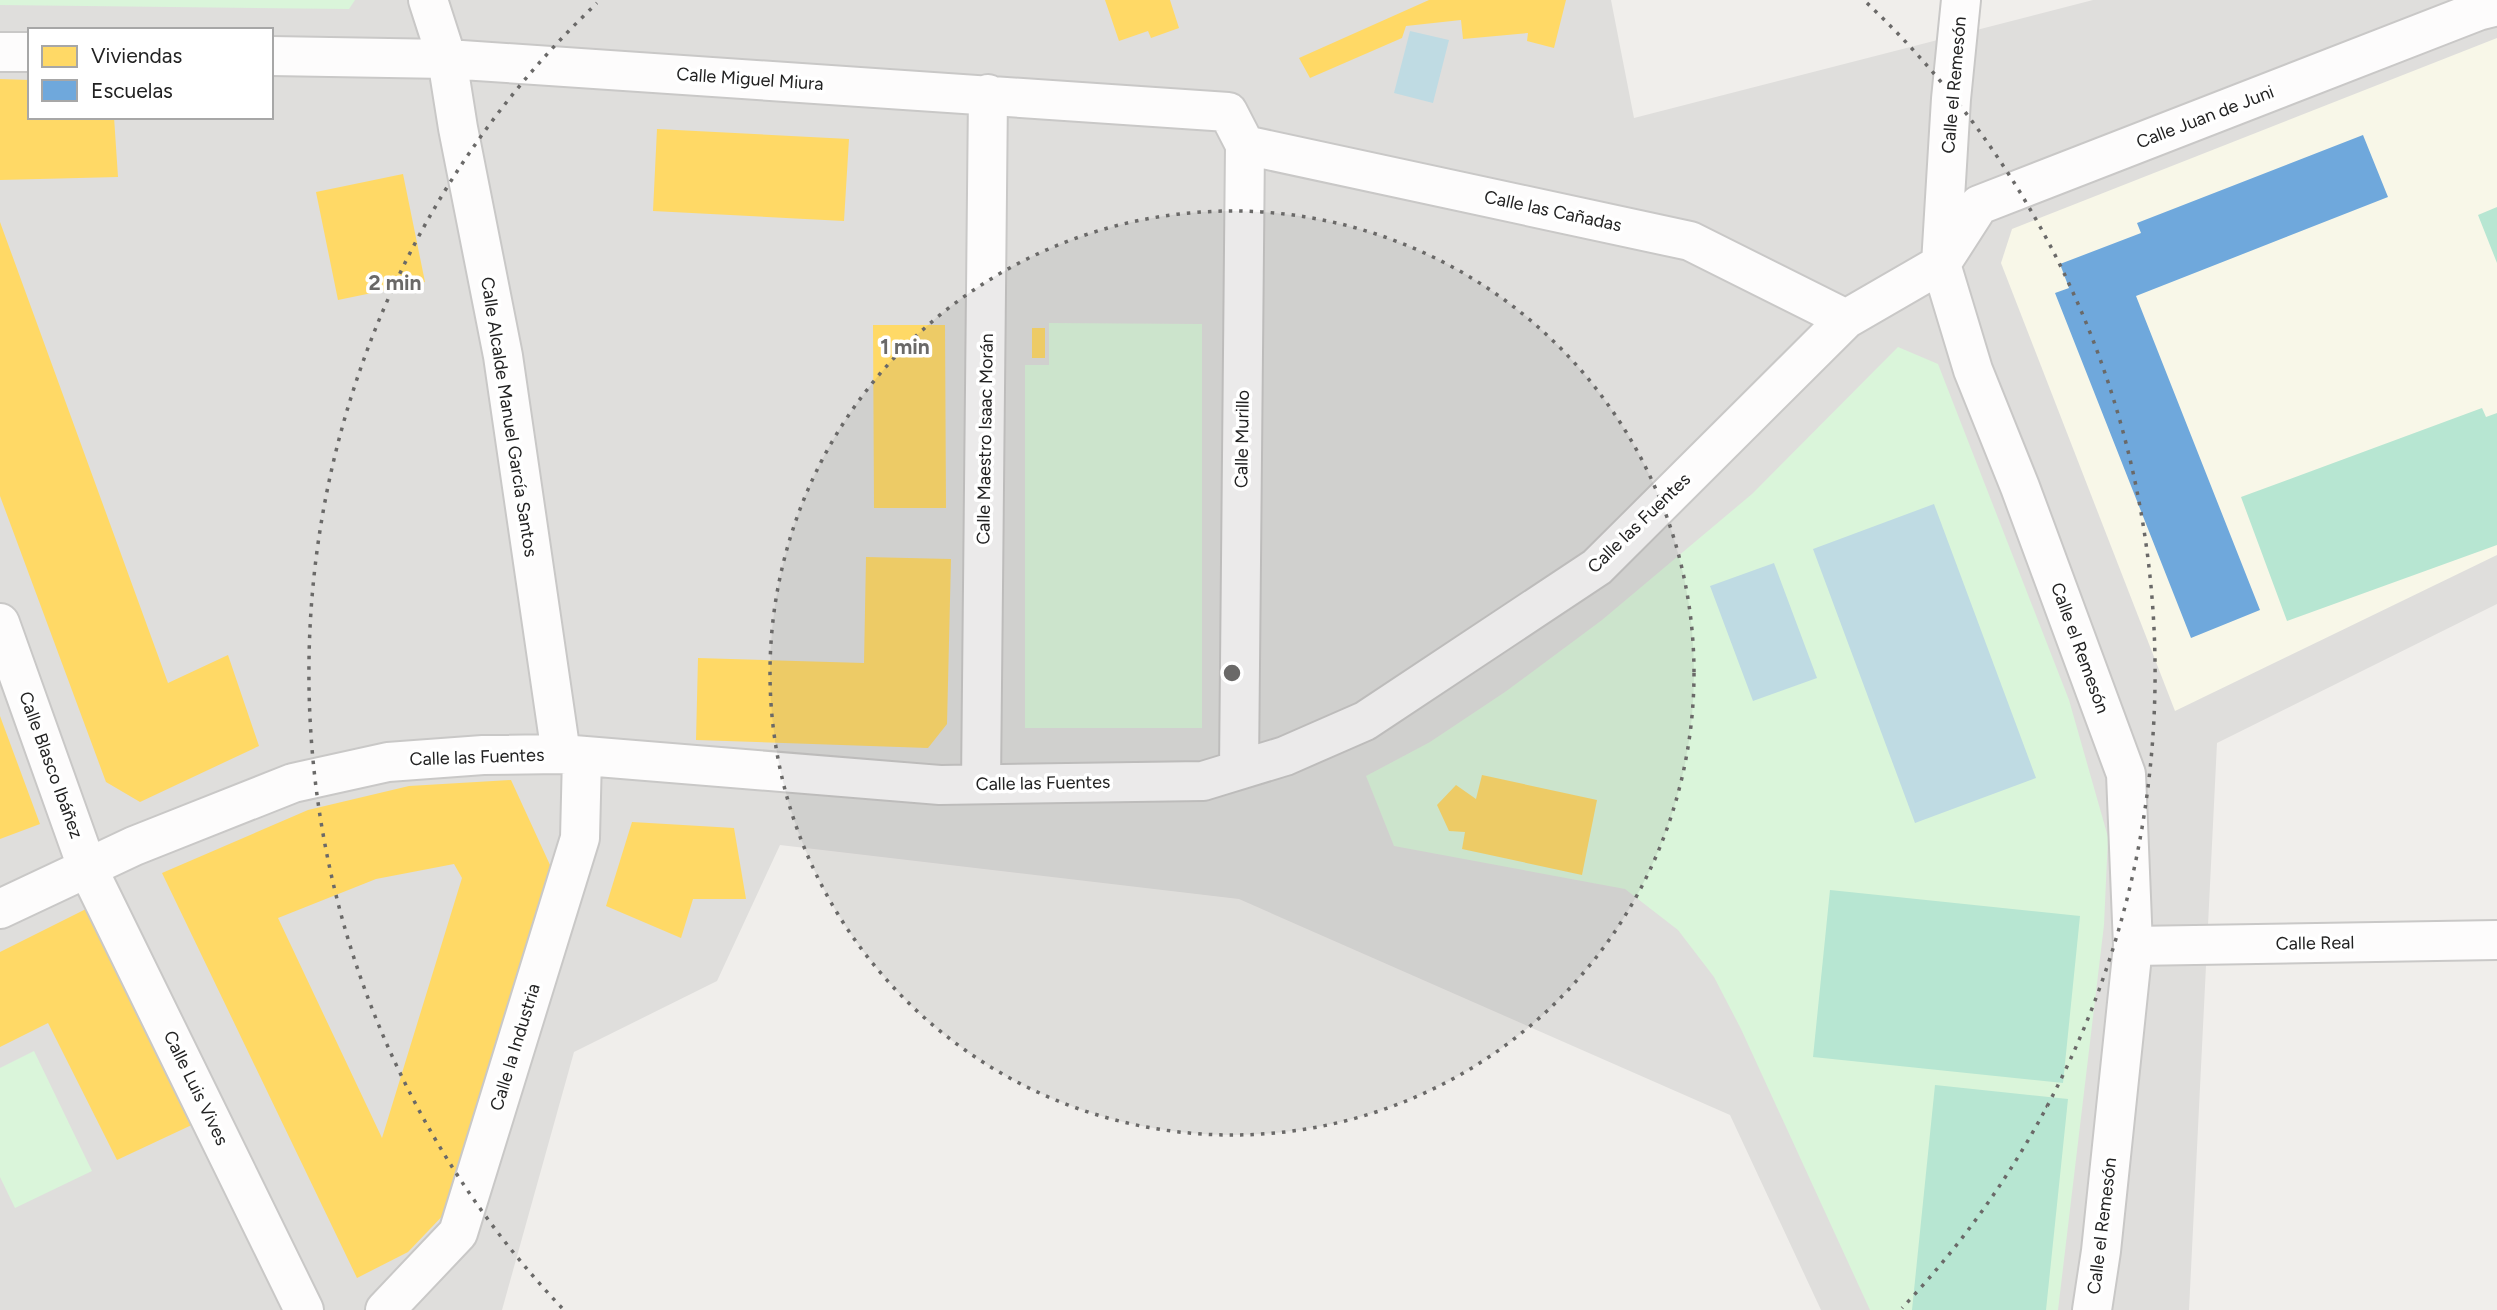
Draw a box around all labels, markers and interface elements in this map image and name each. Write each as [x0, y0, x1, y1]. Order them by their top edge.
street label: Calle el Remesón [1937, 15, 1971, 155]
legend [28, 28, 273, 119]
text: Viviendas [91, 43, 182, 68]
street label: Calle Miguel Miura [676, 63, 824, 95]
text: Escuelas [91, 78, 173, 103]
street label: Calle Juan de Juni [2133, 81, 2277, 153]
street label: Calle las Cañadas [1482, 186, 1624, 236]
text: 2 min [369, 270, 421, 295]
street label: Calle Alcalde Manuel García Santos [476, 275, 542, 559]
street label: Calle Maestro Isaac Morán [972, 333, 998, 545]
text: 1 min [880, 334, 930, 359]
street label: Calle Murillo [1230, 390, 1254, 488]
street label: Calle las Fuentes [1583, 468, 1695, 578]
street label: Calle el Remesón [2046, 580, 2114, 716]
centre of rings [1220, 661, 1244, 685]
street label: Calle Blasco Ibáñez [14, 688, 88, 842]
street label: Calle las Fuentes [409, 744, 545, 770]
street label: Calle las Fuentes [975, 771, 1111, 795]
street label: Calle Real [2276, 931, 2354, 955]
street label: Calle la Industria [485, 981, 545, 1113]
street label: Calle Luis Vives [159, 1027, 233, 1149]
street label: Calle el Remesón [2083, 1156, 2121, 1296]

